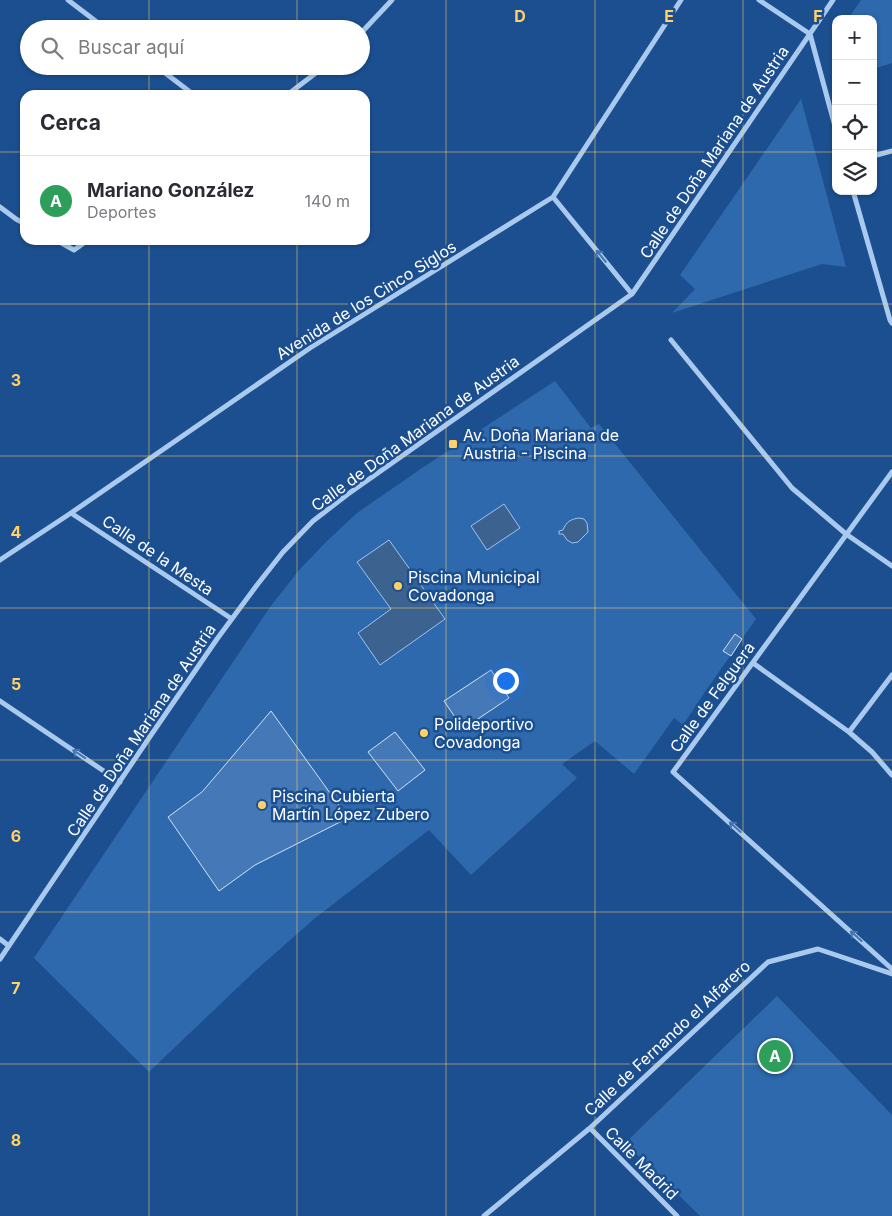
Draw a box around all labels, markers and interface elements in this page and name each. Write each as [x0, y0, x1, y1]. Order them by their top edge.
text: D [514, 6, 526, 26]
text: E [664, 6, 674, 26]
text: F [813, 6, 823, 26]
map controls [832, 15, 877, 195]
button: + [832, 15, 877, 60]
search box [20, 20, 370, 75]
icon: search [38, 34, 66, 62]
text: Buscar aquí [78, 36, 184, 59]
street label: Calle de Doña Mariana de Austria [635, 42, 793, 262]
button: − [832, 60, 877, 105]
button: locate [832, 105, 877, 150]
text: Cerca [40, 110, 101, 135]
button: layers [832, 150, 877, 195]
text: Mariano González [87, 179, 254, 202]
text: A [50, 191, 62, 211]
text: 140 m [305, 191, 350, 211]
text: Deportes [87, 202, 156, 222]
street label: Avenida de los Cinco Siglos [272, 236, 460, 364]
one-way arrow [596, 250, 607, 263]
street label: Calle de Doña Mariana de Austria [307, 351, 523, 515]
text: 3 [11, 370, 21, 390]
place label: Av. Doña Mariana de Austria - Piscina [463, 425, 619, 463]
marker: Av. Doña Mariana de Austria - Piscina [447, 438, 459, 450]
street label: Calle de la Mesta [99, 510, 217, 600]
text: 4 [11, 522, 22, 542]
place label: Piscina Municipal Covadonga [408, 567, 540, 605]
marker: Piscina Municipal Covadonga [392, 580, 404, 592]
street label: Calle de Doña Mariana de Austria [62, 620, 220, 840]
street label: Calle de Felguera [665, 638, 759, 756]
your location [493, 668, 519, 694]
text: 5 [11, 674, 21, 694]
place label: Polideportivo Covadonga [434, 714, 534, 752]
marker: Polideportivo Covadonga [418, 727, 430, 739]
one-way arrow [72, 749, 86, 760]
place label: Piscina Cubierta Martín López Zubero [272, 786, 430, 824]
marker: Piscina Cubierta Martín López Zubero [256, 799, 268, 811]
one-way arrow [729, 821, 742, 833]
text: 6 [11, 826, 21, 846]
one-way arrow [849, 930, 862, 942]
street label: Calle de Fernando el Alfarero [580, 956, 754, 1120]
text: 7 [11, 978, 21, 998]
pin: A [759, 1037, 791, 1075]
street label: Calle Madrid [601, 1122, 683, 1204]
text: 8 [11, 1130, 21, 1150]

